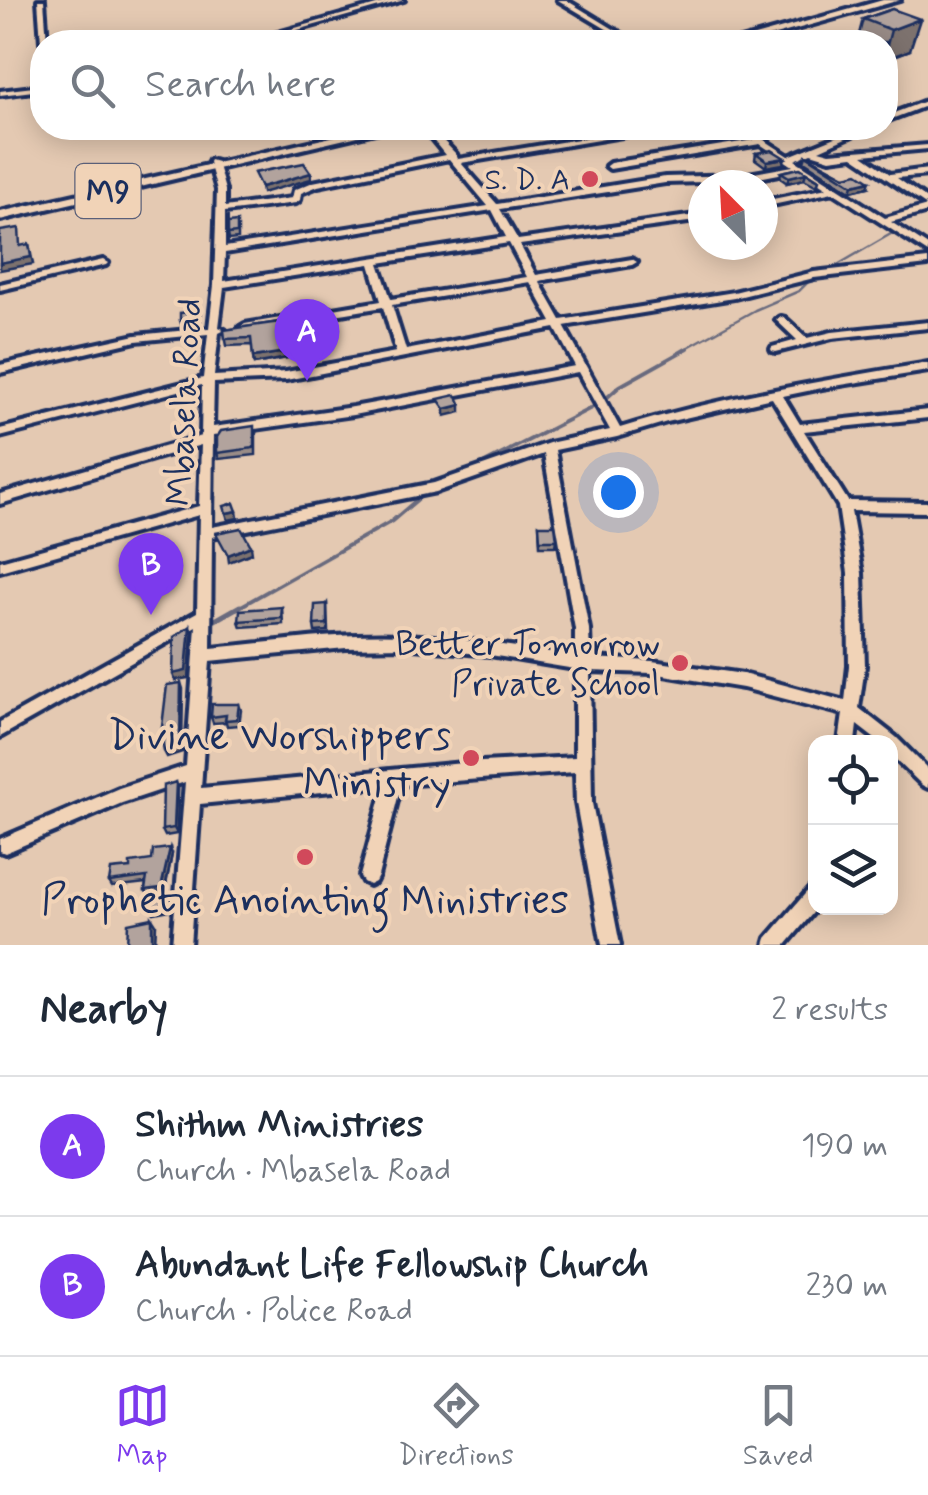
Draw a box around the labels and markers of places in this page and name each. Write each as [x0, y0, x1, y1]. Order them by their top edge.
place label: S. D. A [484, 161, 570, 200]
marker: S. D. A [579, 168, 601, 190]
pin: A [274, 298, 340, 381]
pin: B [118, 532, 184, 615]
place label: Better Tomorrow Private School [395, 622, 660, 708]
marker: Better Tomorrow Private School [669, 652, 691, 674]
place label: Divine Worshippers Ministry [108, 710, 451, 813]
marker: Divine Worshippers Ministry [460, 747, 482, 769]
marker: Prophetic Anointing Ministries [294, 846, 316, 868]
place label: Prophetic Anointing Ministries [41, 874, 569, 933]

